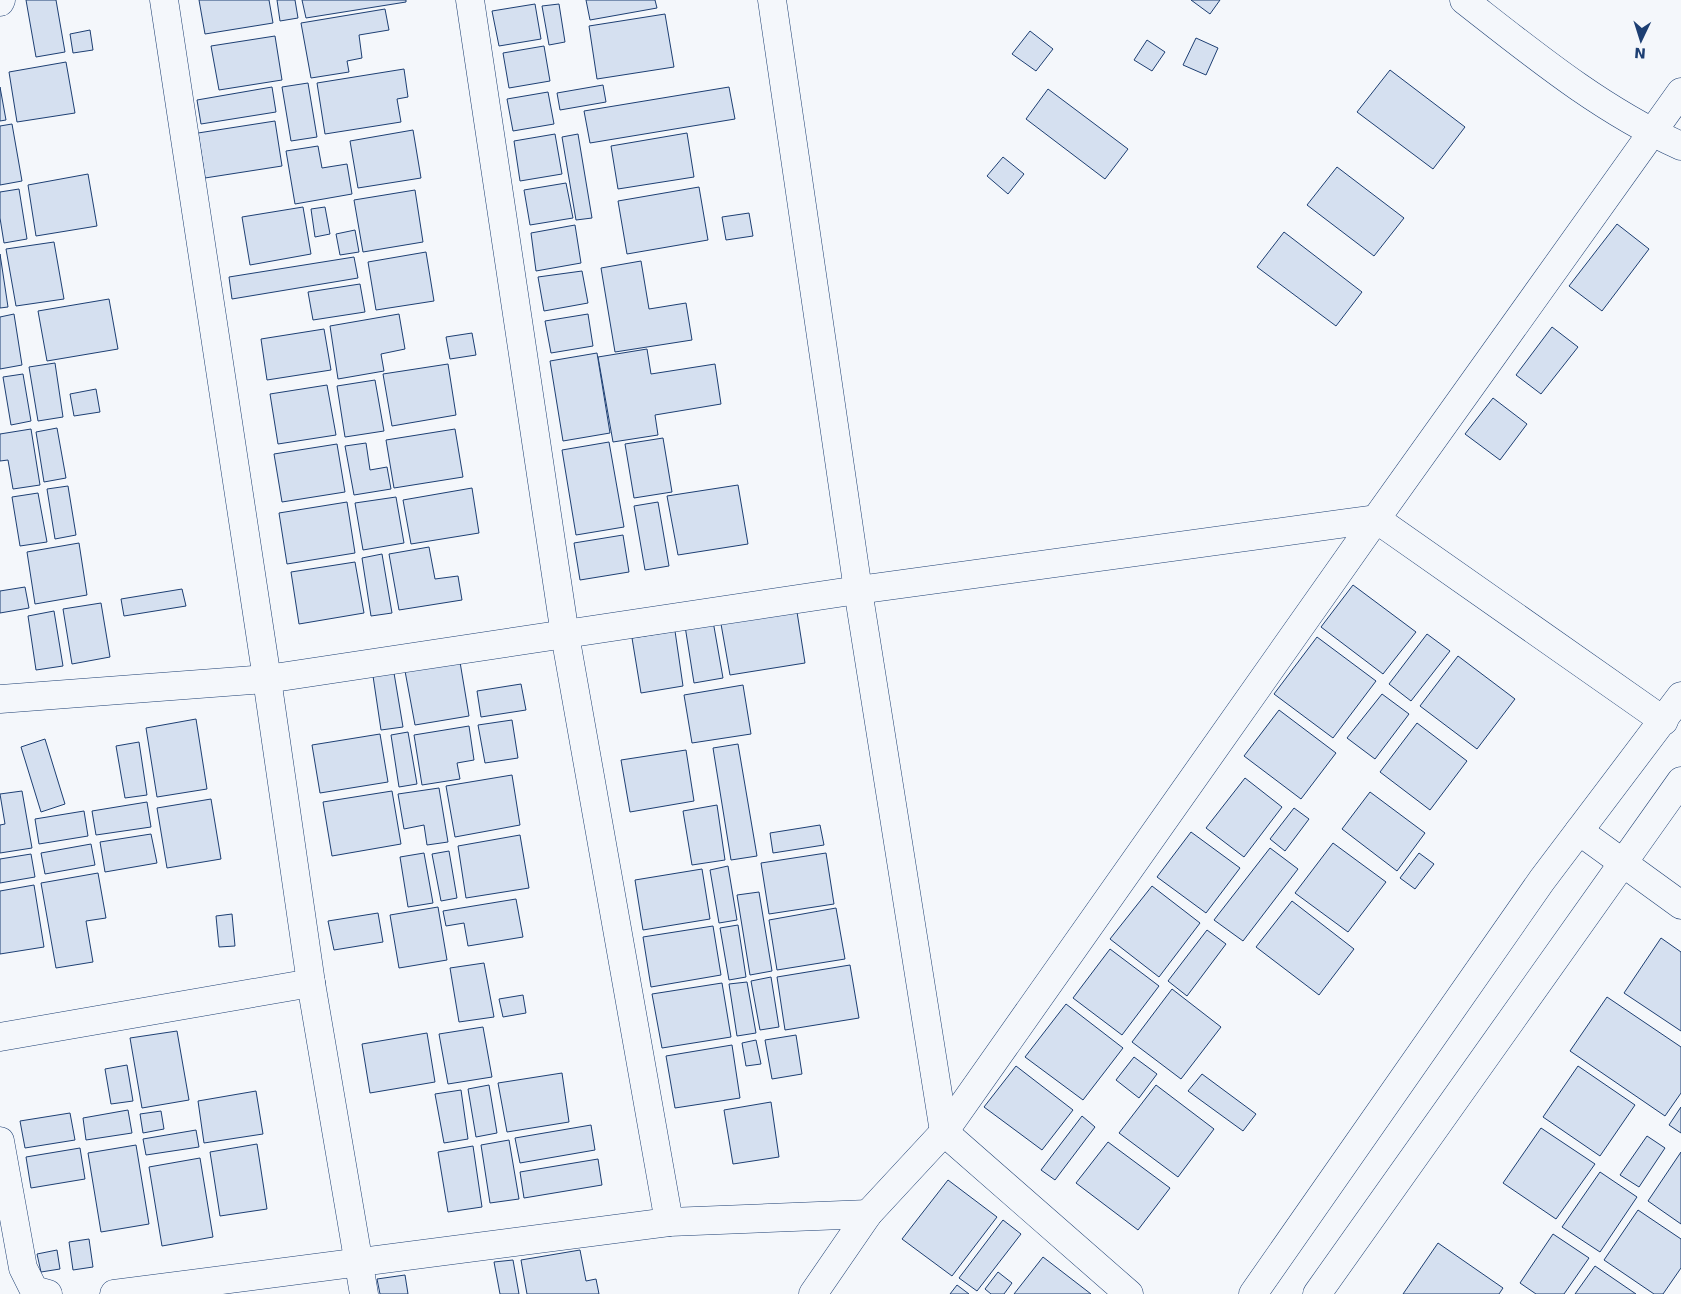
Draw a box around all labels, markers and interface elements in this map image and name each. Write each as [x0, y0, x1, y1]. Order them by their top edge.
north arrow [1616, 15, 1666, 65]
text: N [1634, 45, 1646, 61]

